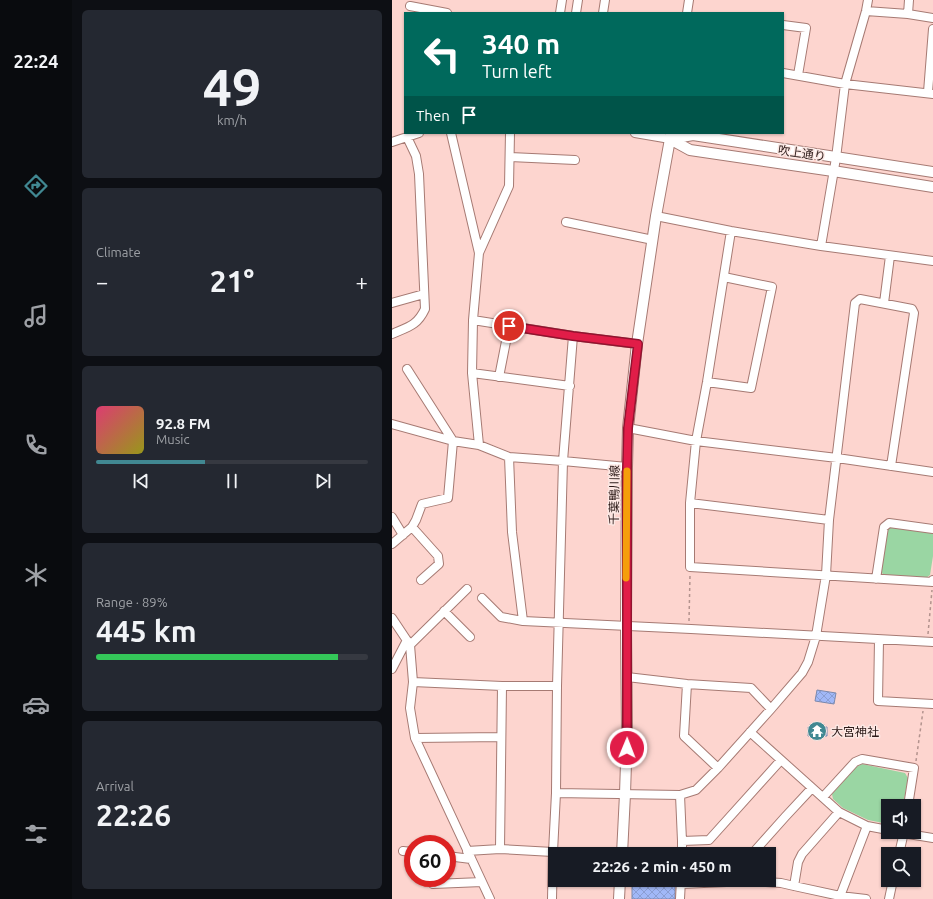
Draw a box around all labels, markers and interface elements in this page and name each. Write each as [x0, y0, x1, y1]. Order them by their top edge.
icon: left [416, 28, 468, 80]
text: 340 m [482, 28, 560, 59]
text: 22:24 [13, 51, 59, 71]
text: 49 [203, 58, 261, 116]
text: Turn left [482, 61, 552, 81]
icon: arrive [458, 104, 480, 126]
text: Then [416, 107, 450, 124]
text: km/h [217, 113, 247, 127]
street label: 吹上通り [777, 143, 827, 163]
icon: directions [22, 172, 50, 200]
text: Climate [96, 245, 141, 259]
text: 21° [210, 264, 254, 298]
text: − [96, 269, 108, 294]
text: + [356, 269, 368, 294]
icon: music [22, 302, 50, 330]
pin [492, 309, 526, 343]
icon: arrive [498, 315, 520, 337]
text: 92.8 FM [156, 415, 210, 432]
icon: phone [22, 431, 50, 459]
text: Music [156, 432, 190, 446]
street label: 千葉鴨川線 [607, 465, 621, 525]
icon: previous [130, 470, 152, 492]
icon: pause [221, 470, 243, 492]
icon: next [312, 470, 334, 492]
icon: climate [22, 561, 50, 589]
text: Range · 89% [96, 595, 168, 609]
text: 445 km [96, 614, 197, 648]
icon: car [22, 691, 50, 719]
temple icon: 大宮神社 [806, 720, 828, 742]
place label: 大宮神社 [831, 725, 879, 738]
position arrow [606, 727, 648, 769]
text: Arrival [96, 779, 134, 793]
text: 22:26 [96, 798, 171, 832]
map controls [881, 799, 921, 887]
button: sound [881, 799, 921, 839]
icon: filters [22, 820, 50, 848]
speed limit sign: 60 [404, 835, 456, 887]
button: search [881, 847, 921, 887]
text: 22:26 · 2 min · 450 m [593, 858, 731, 875]

